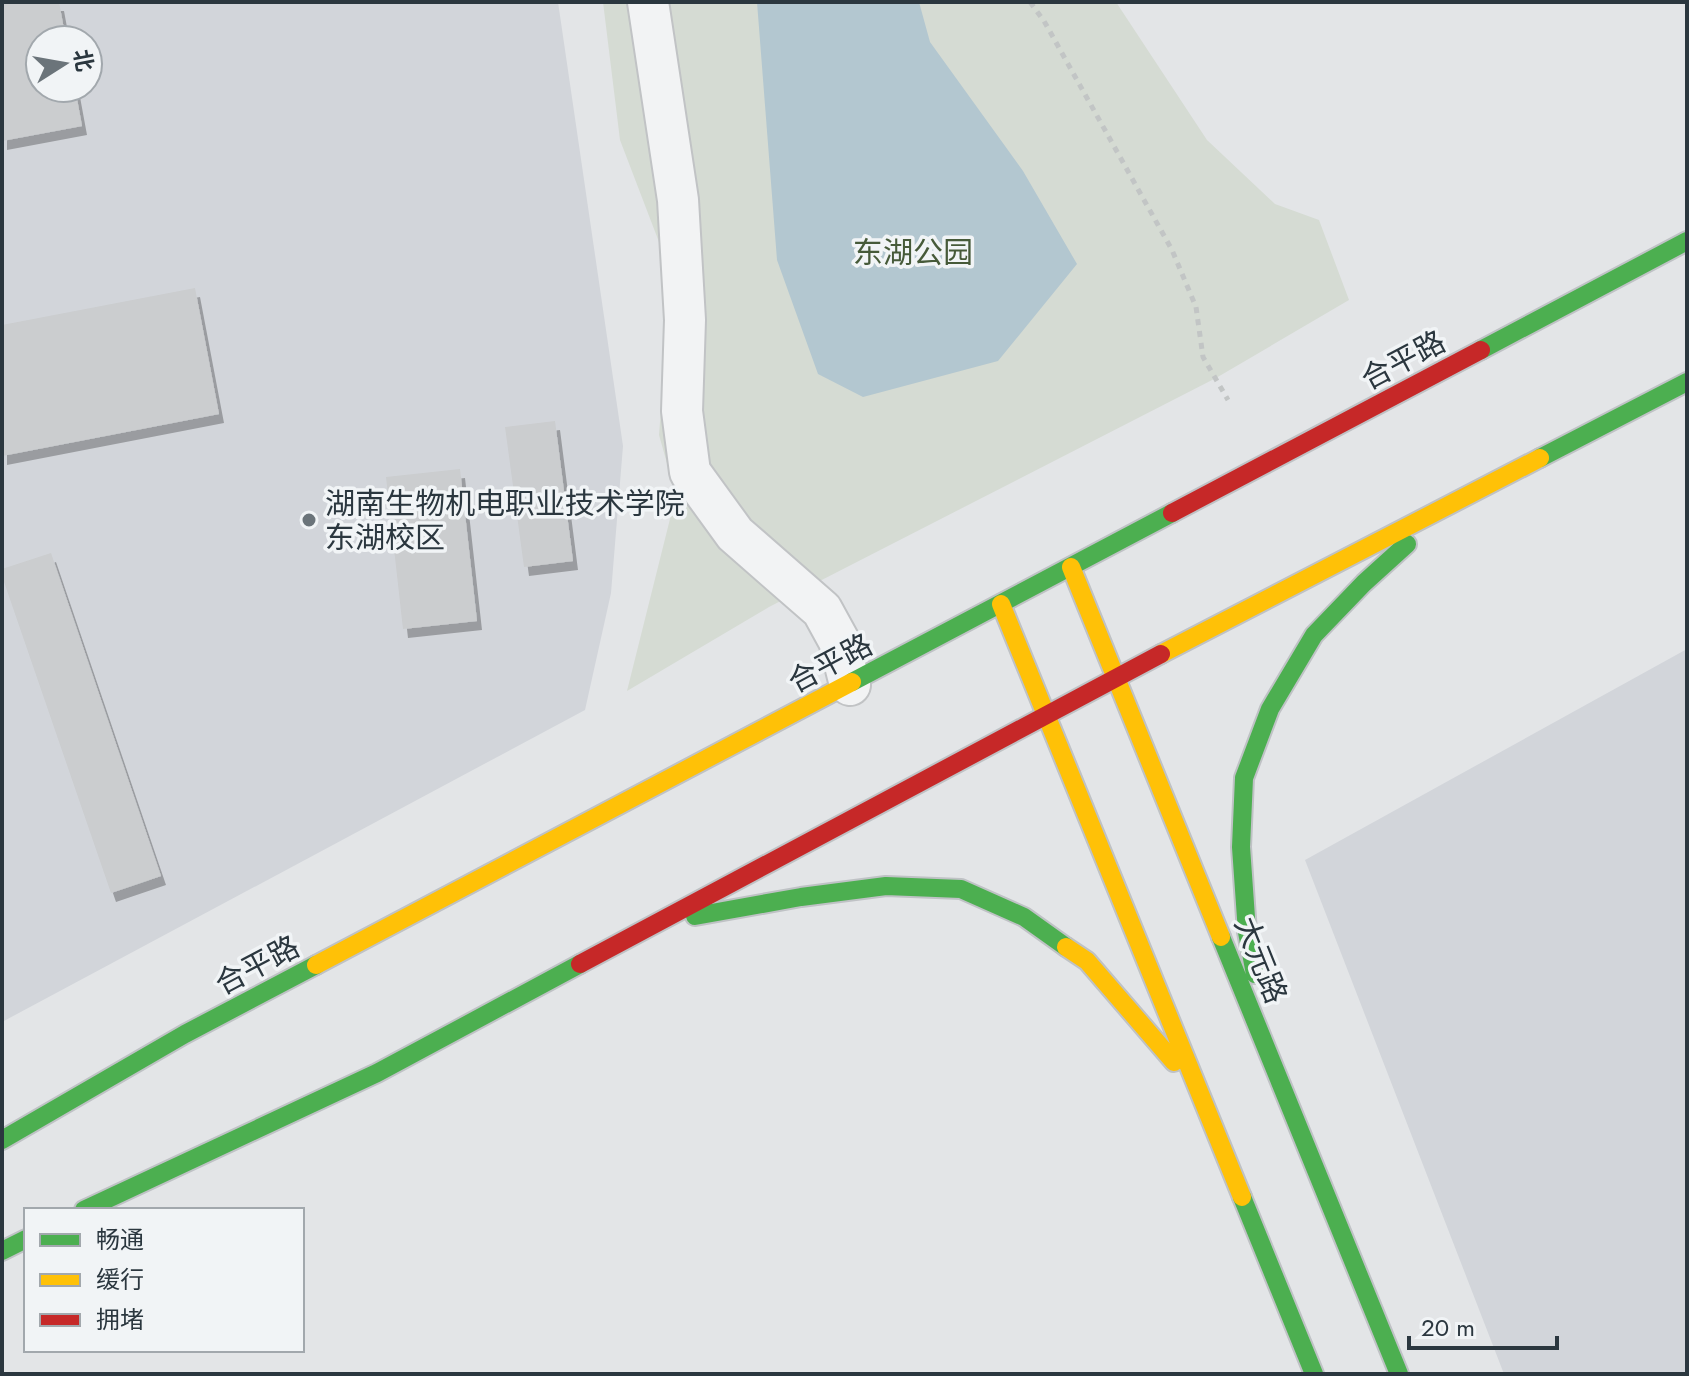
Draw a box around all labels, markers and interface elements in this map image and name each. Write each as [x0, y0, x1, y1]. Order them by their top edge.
north arrow [24, 24, 104, 104]
text: 北 [66, 46, 101, 74]
park label: 东湖公园 [853, 231, 973, 274]
street label: 合平路 [1353, 320, 1453, 400]
place label: 湖南生物机电职业技术学院 东湖校区 [325, 482, 685, 559]
marker: 湖南生物机电职业技术学院 东湖校区 [300, 511, 318, 529]
street label: 合平路 [780, 623, 880, 703]
street label: 大元路 [1224, 910, 1298, 1010]
street label: 合平路 [207, 925, 307, 1005]
legend [24, 1208, 304, 1352]
text: 畅通 [96, 1222, 144, 1257]
text: 缓行 [96, 1262, 144, 1297]
scale bar [1409, 1300, 1557, 1350]
text: 拥堵 [96, 1302, 144, 1337]
text: 20 m [1421, 1310, 1475, 1345]

